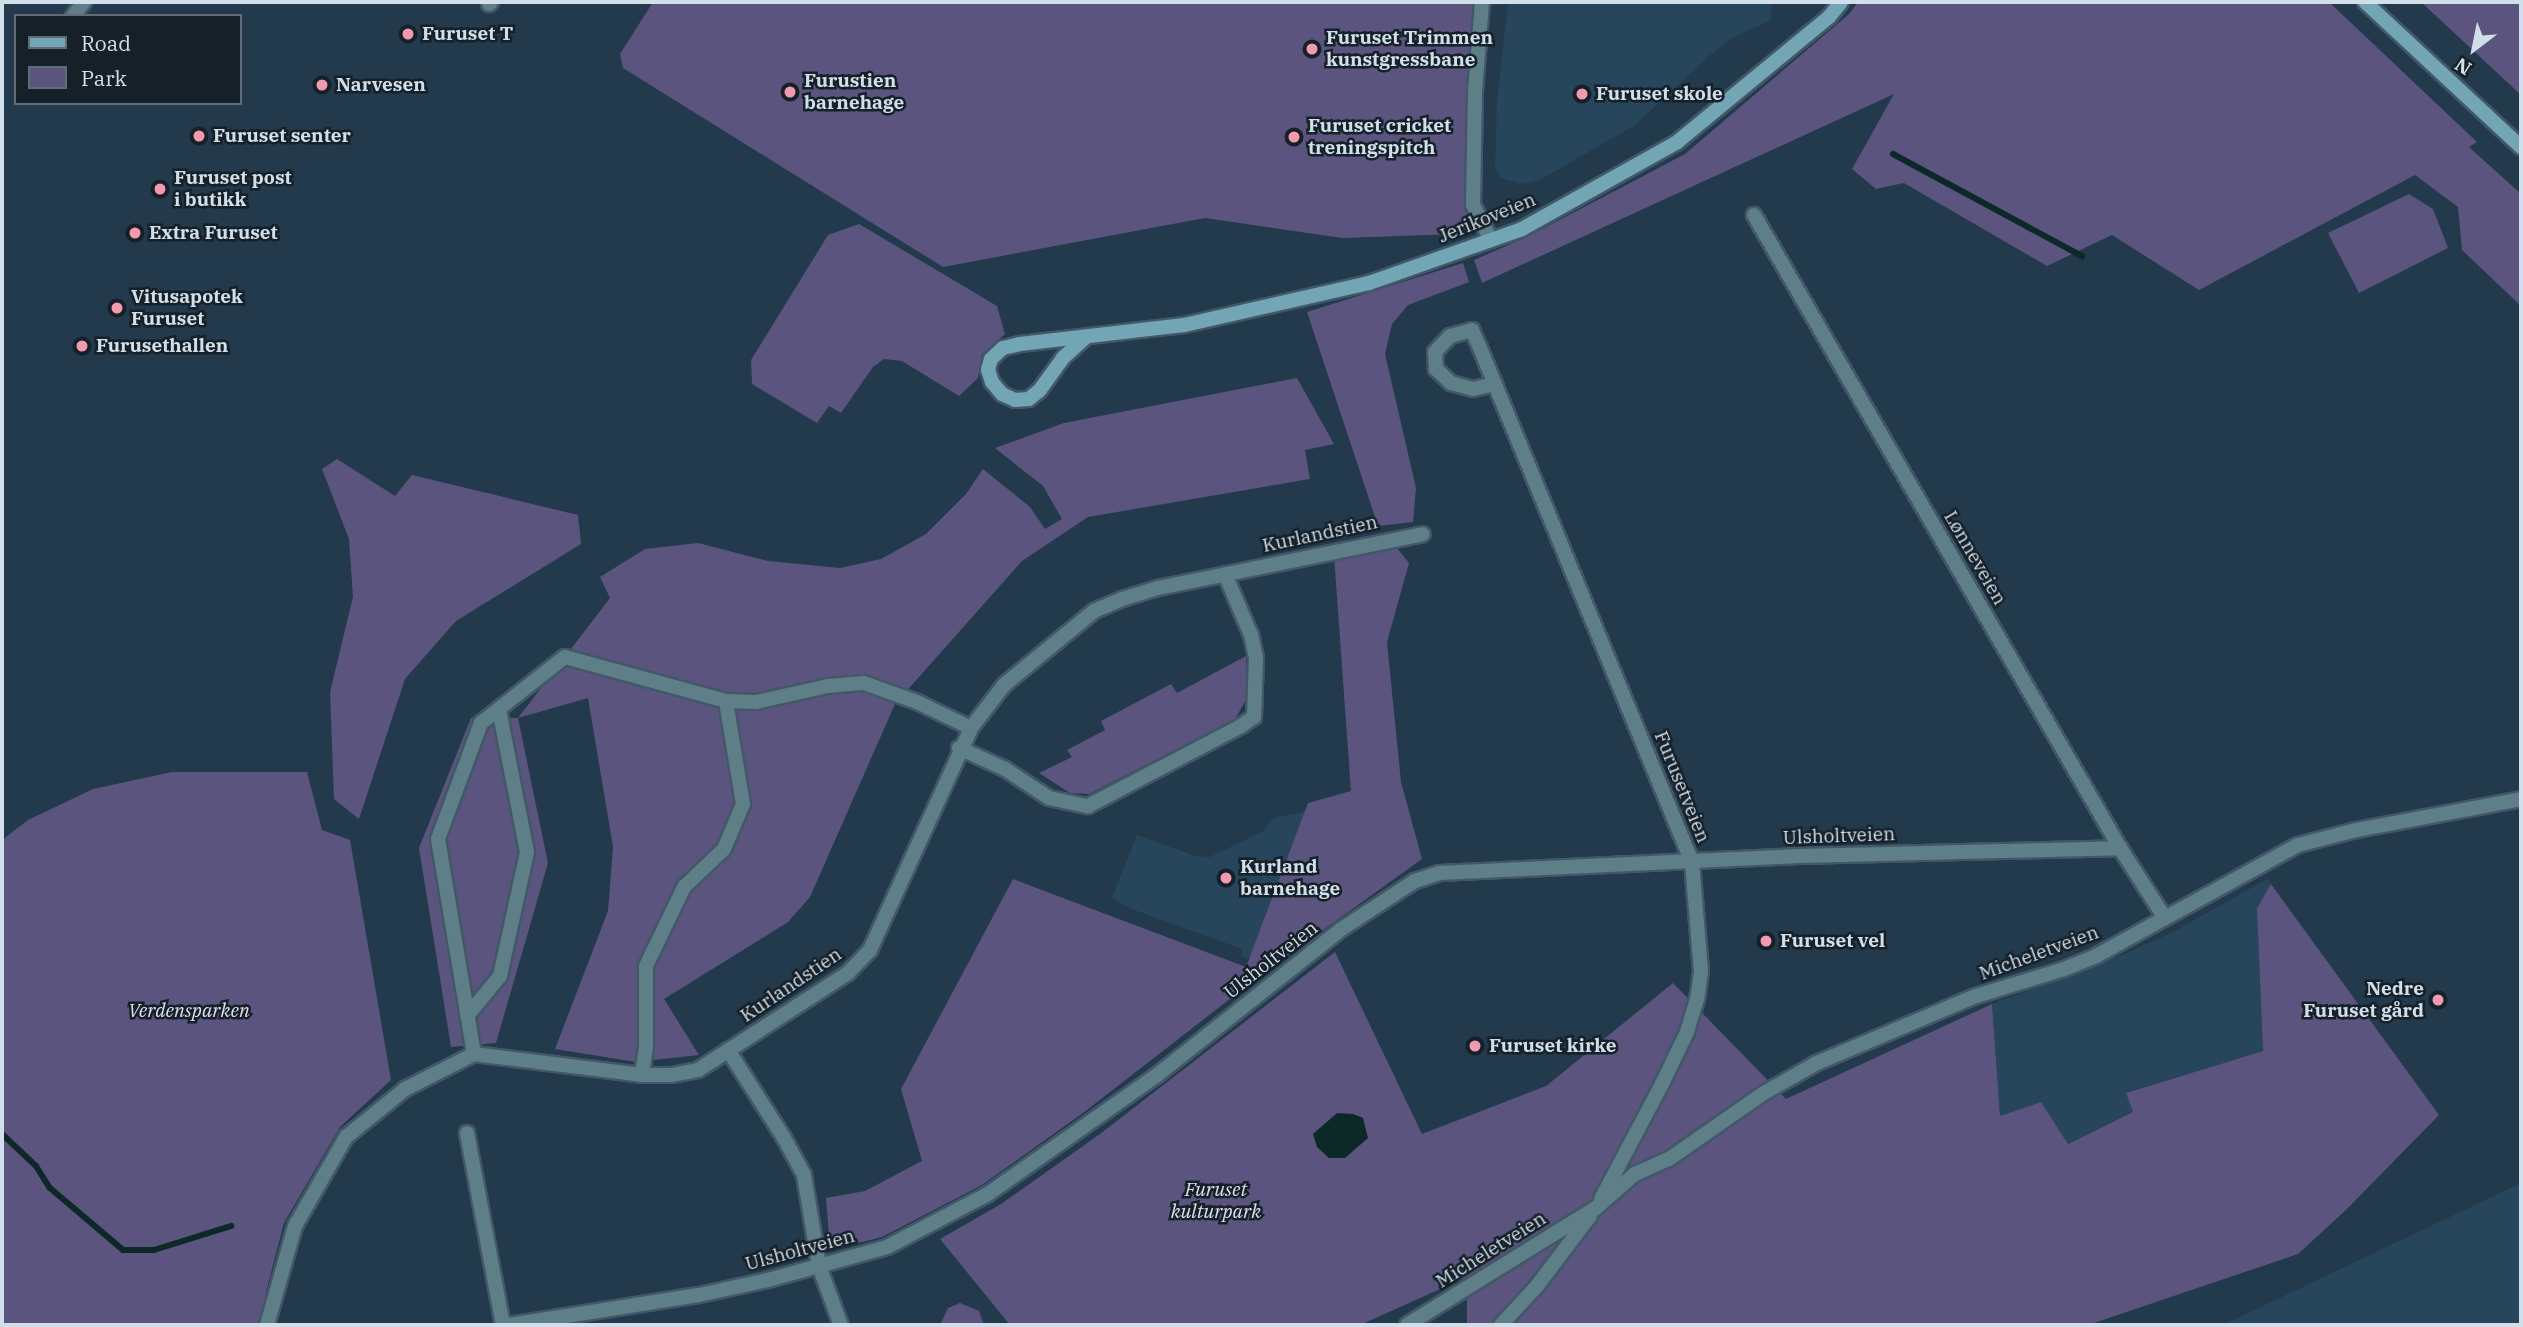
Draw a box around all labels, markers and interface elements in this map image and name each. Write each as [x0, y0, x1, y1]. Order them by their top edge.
legend [14, 14, 242, 105]
north arrow [2439, 14, 2509, 84]
place label: Furuset T [422, 23, 513, 45]
marker: Furuset T [400, 26, 416, 42]
place label: Furuset Trimmen kunstgressbane [1326, 27, 1493, 71]
text: Road [81, 29, 131, 57]
marker: Furuset Trimmen kunstgressbane [1304, 41, 1320, 57]
text: N [2450, 53, 2476, 81]
text: Park [81, 64, 127, 92]
place label: Furustien barnehage [804, 70, 904, 114]
place label: Narvesen [336, 74, 426, 96]
marker: Narvesen [314, 77, 330, 93]
place label: Furuset skole [1596, 83, 1723, 105]
marker: Furustien barnehage [782, 84, 798, 100]
marker: Furuset skole [1574, 86, 1590, 102]
place label: Furuset cricket treningspitch [1308, 115, 1451, 159]
place label: Furuset senter [213, 125, 351, 147]
marker: Furuset senter [191, 128, 207, 144]
marker: Furuset cricket treningspitch [1286, 129, 1302, 145]
place label: Furuset post i butikk [174, 167, 291, 211]
marker: Furuset post i butikk [152, 181, 168, 197]
street label: Jerikoveien [1435, 188, 1539, 248]
place label: Extra Furuset [149, 222, 278, 244]
marker: Extra Furuset [127, 225, 143, 241]
place label: Vitusapotek Furuset [131, 286, 243, 330]
marker: Vitusapotek Furuset [109, 300, 125, 316]
place label: Furusethallen [96, 335, 228, 357]
marker: Furusethallen [74, 338, 90, 354]
street label: Lønneveien [1939, 507, 2011, 609]
street label: Kurlandstien [1260, 511, 1380, 557]
street label: Furusetveien [1649, 728, 1715, 846]
street label: Ulsholtveien [1782, 823, 1896, 849]
place label: Kurland barnehage [1240, 856, 1340, 900]
marker: Kurland barnehage [1218, 870, 1234, 886]
street label: Ulsholtveien [1220, 916, 1322, 1004]
street label: Micheletveien [1976, 921, 2102, 985]
place label: Furuset vel [1780, 930, 1885, 952]
marker: Furuset vel [1758, 933, 1774, 949]
street label: Kurlandstien [736, 943, 846, 1027]
place label: Nedre Furuset gård [2303, 978, 2424, 1022]
marker: Nedre Furuset gård [2430, 992, 2446, 1008]
park label: Verdensparken [128, 1000, 250, 1022]
place label: Furuset kirke [1489, 1035, 1617, 1057]
marker: Furuset kirke [1467, 1038, 1483, 1054]
park label: Furuset kulturpark [1171, 1179, 1261, 1223]
street label: Micheletveien [1432, 1207, 1550, 1293]
street label: Ulsholtveien [743, 1224, 857, 1276]

